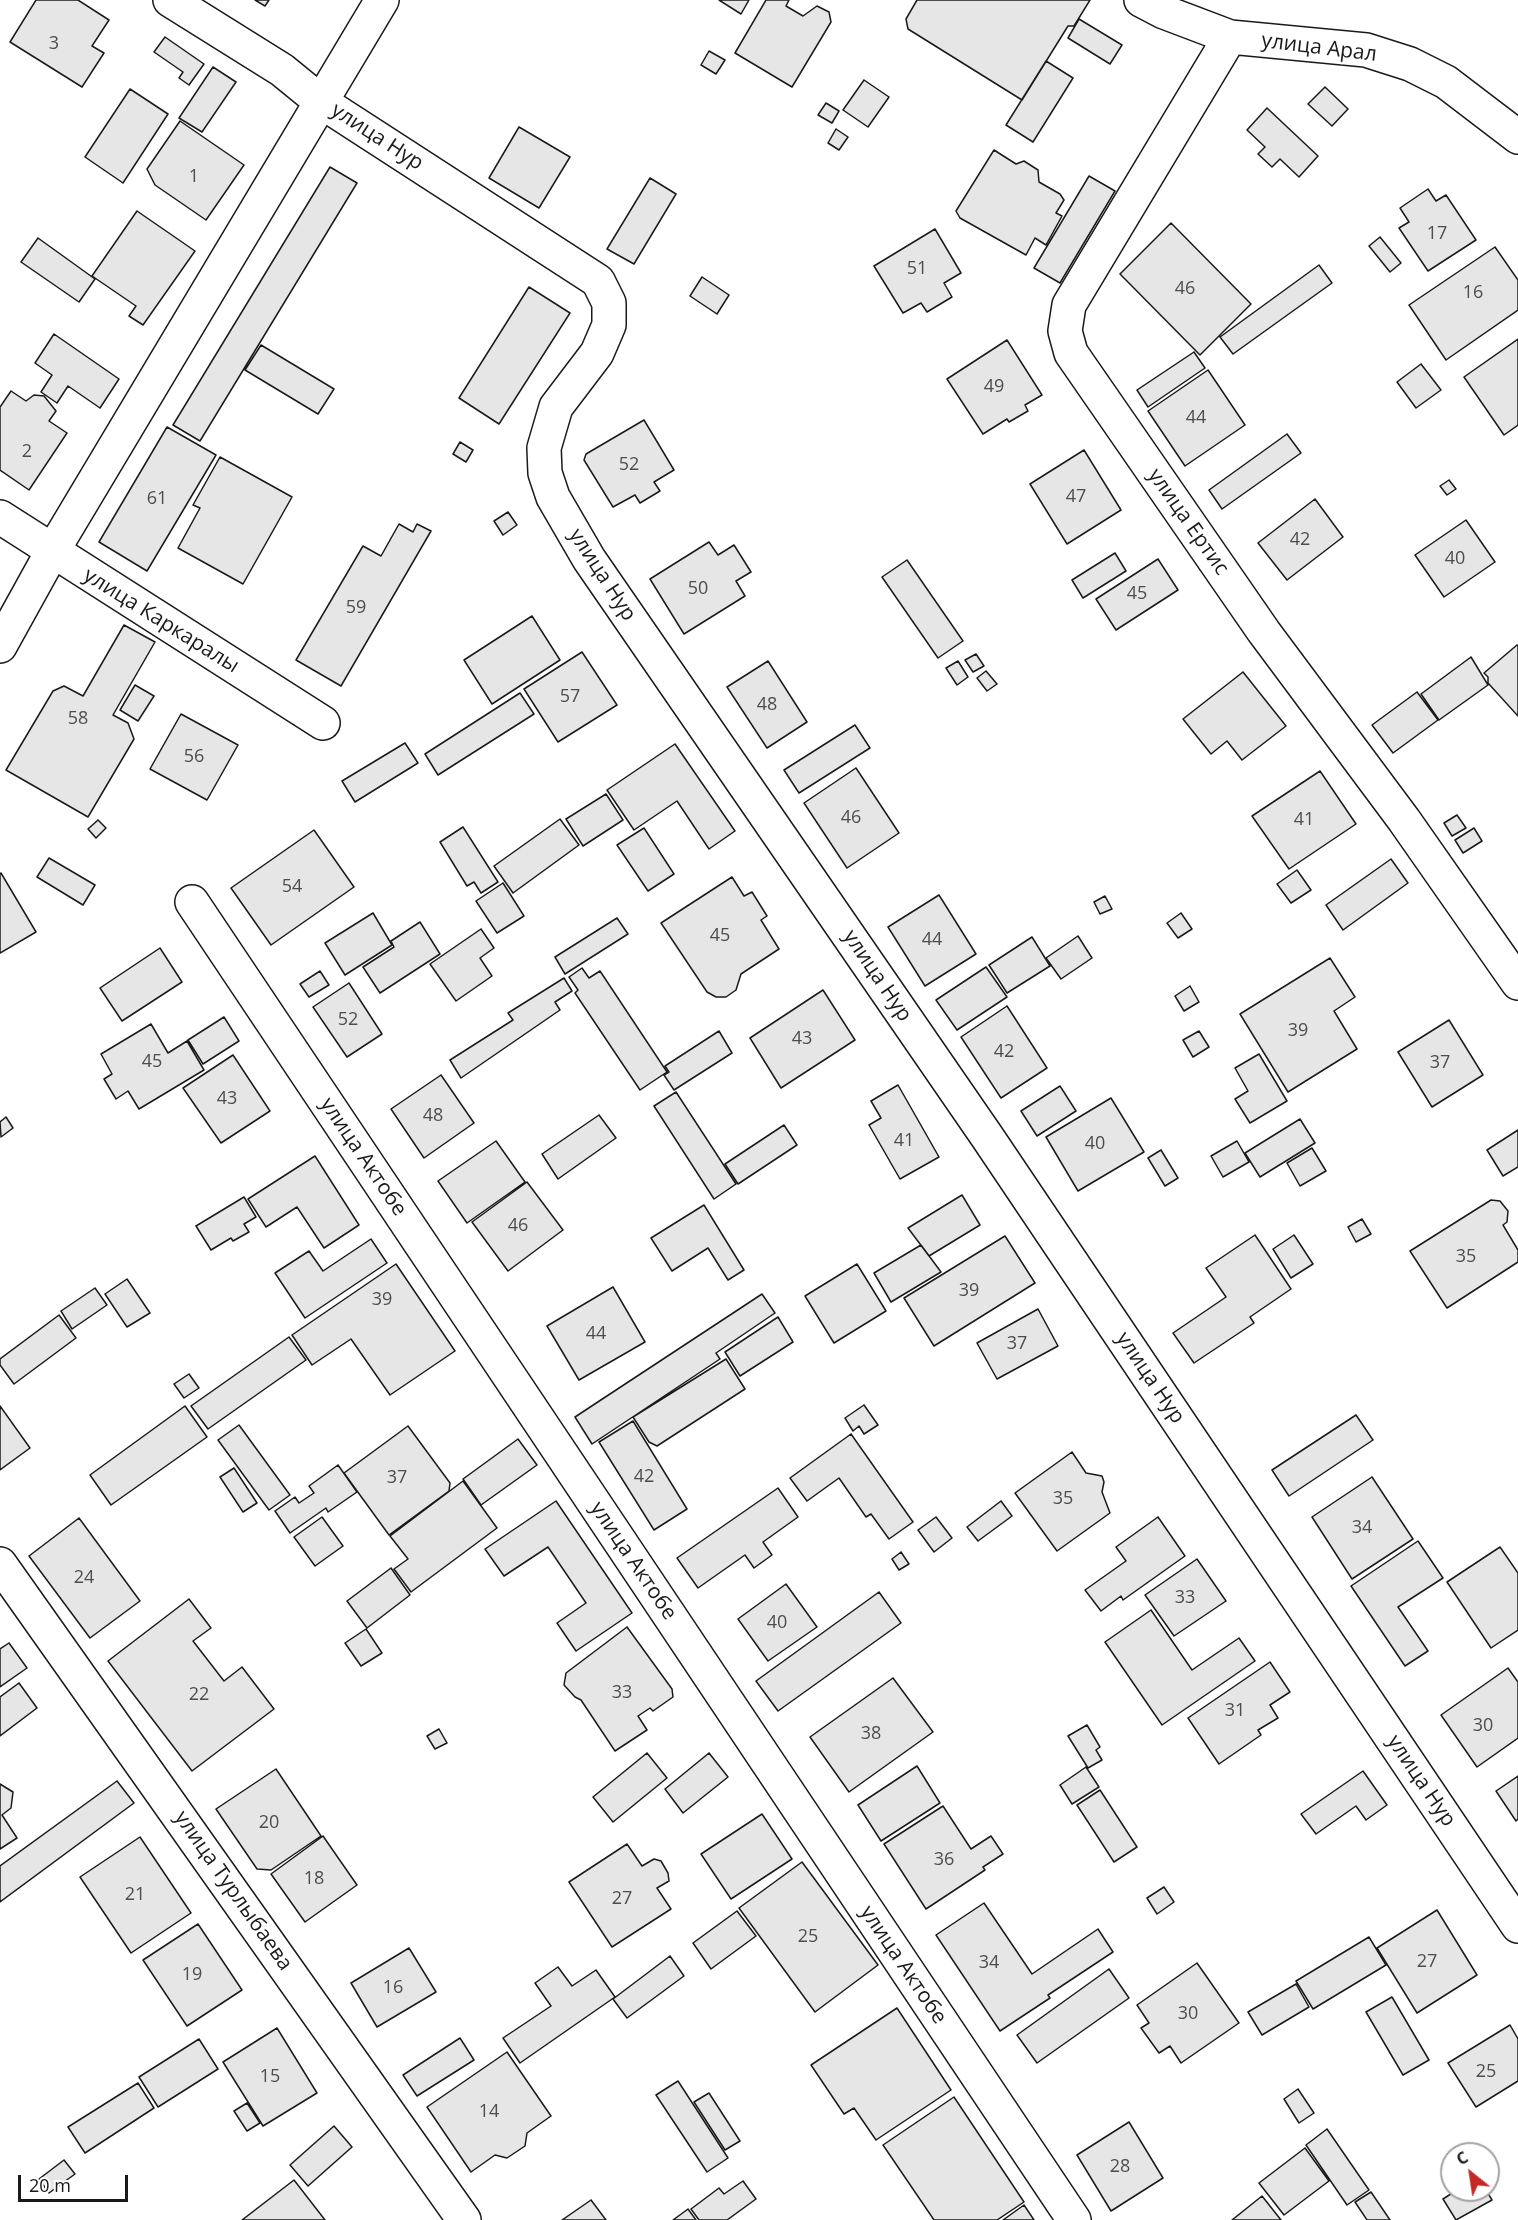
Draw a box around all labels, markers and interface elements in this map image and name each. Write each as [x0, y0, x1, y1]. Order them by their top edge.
street label: улица Арал [1260, 28, 1378, 68]
house number: 3 [49, 33, 59, 55]
street label: улица Нур [326, 98, 428, 176]
house number: 1 [189, 166, 199, 188]
house number: 17 [1427, 223, 1447, 245]
house number: 51 [907, 258, 927, 280]
house number: 46 [1175, 278, 1195, 300]
house number: 16 [1463, 282, 1483, 304]
house number: 49 [984, 376, 1004, 398]
house number: 44 [1186, 407, 1206, 429]
house number: 2 [22, 441, 32, 463]
house number: 52 [619, 454, 639, 476]
street label: улица Ертис [1142, 464, 1234, 580]
house number: 47 [1066, 486, 1086, 508]
house number: 61 [147, 488, 167, 510]
street label: улица Нур [563, 524, 641, 626]
house number: 42 [1290, 529, 1310, 551]
house number: 40 [1445, 548, 1465, 570]
street label: улица Каркаралы [79, 563, 243, 679]
house number: 50 [688, 578, 708, 600]
house number: 45 [1127, 583, 1147, 605]
house number: 59 [346, 597, 366, 619]
house number: 57 [560, 686, 580, 708]
house number: 48 [757, 694, 777, 716]
house number: 58 [68, 708, 88, 730]
house number: 56 [184, 746, 204, 768]
house number: 46 [841, 807, 861, 829]
house number: 41 [1294, 809, 1314, 831]
house number: 54 [282, 876, 302, 898]
house number: 45 [710, 925, 730, 947]
street label: улица Нур [837, 925, 917, 1027]
house number: 44 [922, 929, 942, 951]
house number: 52 [338, 1009, 358, 1031]
house number: 39 [1288, 1020, 1308, 1042]
house number: 43 [792, 1028, 812, 1050]
house number: 42 [994, 1041, 1014, 1063]
house number: 45 [142, 1051, 162, 1073]
house number: 37 [1430, 1052, 1450, 1074]
house number: 43 [217, 1088, 237, 1110]
street label: улица Актобе [314, 1093, 412, 1221]
house number: 48 [423, 1105, 443, 1127]
house number: 41 [894, 1130, 914, 1152]
house number: 40 [1085, 1133, 1105, 1155]
house number: 46 [508, 1215, 528, 1237]
house number: 35 [1456, 1246, 1476, 1268]
house number: 39 [959, 1280, 979, 1302]
house number: 39 [372, 1289, 392, 1311]
house number: 44 [586, 1323, 606, 1345]
street label: улица Нур [1110, 1327, 1190, 1429]
house number: 37 [1007, 1333, 1027, 1355]
house number: 42 [634, 1466, 654, 1488]
house number: 37 [387, 1467, 407, 1489]
house number: 35 [1053, 1488, 1073, 1510]
street label: улица Актобе [584, 1497, 682, 1625]
house number: 34 [1352, 1517, 1372, 1539]
house number: 24 [74, 1567, 94, 1589]
house number: 33 [1175, 1587, 1195, 1609]
house number: 40 [767, 1612, 787, 1634]
house number: 33 [612, 1682, 632, 1704]
house number: 22 [189, 1684, 209, 1706]
house number: 31 [1225, 1700, 1245, 1722]
house number: 30 [1473, 1715, 1493, 1737]
house number: 38 [861, 1723, 881, 1745]
street label: улица Нур [1381, 1730, 1461, 1832]
street label: улица Турлыбаева [168, 1806, 298, 1976]
house number: 20 [259, 1812, 279, 1834]
house number: 36 [934, 1849, 954, 1871]
house number: 18 [304, 1868, 324, 1890]
house number: 21 [125, 1884, 145, 1906]
house number: 27 [612, 1888, 632, 1910]
street label: улица Актобе [854, 1901, 952, 2029]
house number: 25 [798, 1926, 818, 1948]
house number: 27 [1417, 1951, 1437, 1973]
house number: 34 [979, 1952, 999, 1974]
house number: 19 [182, 1964, 202, 1986]
house number: 16 [383, 1977, 403, 1999]
house number: 30 [1178, 2003, 1198, 2025]
house number: 25 [1476, 2061, 1496, 2083]
house number: 15 [260, 2066, 280, 2088]
house number: 14 [479, 2101, 499, 2123]
north arrow [1440, 2142, 1500, 2202]
text: С [1452, 2146, 1472, 2170]
house number: 28 [1110, 2156, 1130, 2178]
scale bar [21, 2163, 130, 2201]
text: 20 m [29, 2173, 71, 2197]

